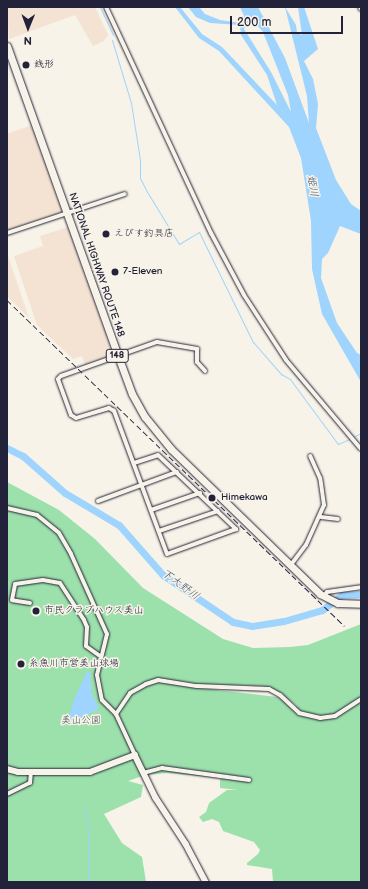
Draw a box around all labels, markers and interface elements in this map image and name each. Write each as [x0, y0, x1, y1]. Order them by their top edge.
north arrow [8, 8, 48, 48]
scale bar [232, 8, 345, 34]
text: 200 m [237, 15, 271, 30]
text: N [24, 34, 32, 47]
place label: 銭形 [34, 59, 54, 71]
marker: 銭形 [21, 60, 31, 70]
water label: 姫川 [304, 174, 320, 198]
street label: NATIONAL HIGHWAY ROUTE 148 [66, 191, 126, 339]
place label: えびす釣具店 [114, 228, 174, 240]
marker: えびす釣具店 [101, 229, 111, 239]
place label: 7-Eleven [123, 266, 162, 278]
marker: 7-Eleven [110, 267, 120, 277]
road number: 148 [105, 349, 129, 363]
marker: Himekawa [206, 492, 218, 504]
place label: Himekawa [221, 492, 268, 504]
water label: 下大野川 [158, 567, 202, 603]
place label: 市民クラブハウス美山 [44, 605, 144, 617]
marker: 市民クラブハウス美山 [31, 606, 41, 616]
place label: 糸魚川市営美山球場 [29, 658, 119, 670]
marker: 糸魚川市営美山球場 [16, 659, 26, 669]
park label: 美山公園 [61, 715, 101, 727]

